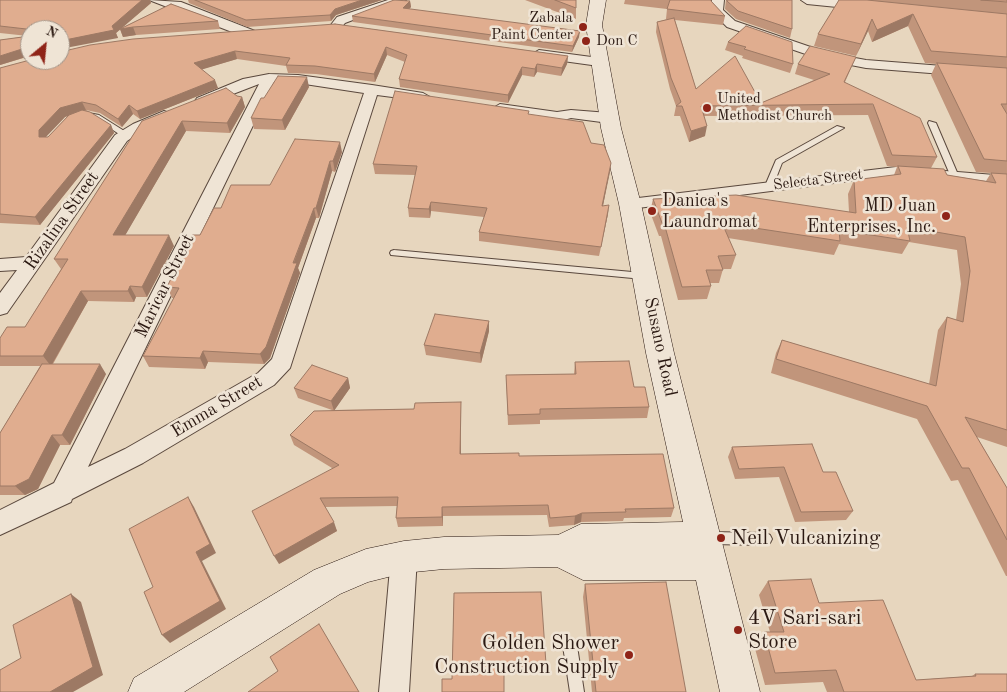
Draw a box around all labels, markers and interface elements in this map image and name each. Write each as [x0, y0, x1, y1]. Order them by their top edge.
place label: Zabala Paint Center [491, 9, 573, 44]
north arrow [20, 20, 70, 70]
marker: Zabala Paint Center [577, 21, 589, 33]
text: N [44, 24, 60, 41]
place label: Don C [596, 32, 637, 50]
marker: Don C [580, 35, 592, 47]
place label: United Methodist Church [717, 90, 832, 125]
marker: United Methodist Church [701, 102, 713, 114]
street label: Selecta Street [772, 166, 864, 194]
street label: Rizalina Street [20, 167, 104, 275]
place label: Danica's Laundromat [662, 190, 757, 232]
place label: MD Juan Enterprises, Inc. [807, 195, 936, 238]
marker: Danica's Laundromat [646, 205, 658, 217]
marker: MD Juan Enterprises, Inc. [940, 210, 952, 222]
street label: Maricar Street [131, 230, 199, 342]
street label: Susano Road [639, 295, 681, 399]
street label: Emma Street [167, 371, 267, 443]
place label: Neil Vulcanizing [731, 525, 880, 551]
marker: Neil Vulcanizing [715, 532, 727, 544]
place label: 4V Sari-sari Store [748, 605, 861, 655]
marker: 4V Sari-sari Store [732, 624, 744, 636]
place label: Golden Shower Construction Supply [434, 630, 619, 680]
marker: Golden Shower Construction Supply [623, 649, 635, 661]

